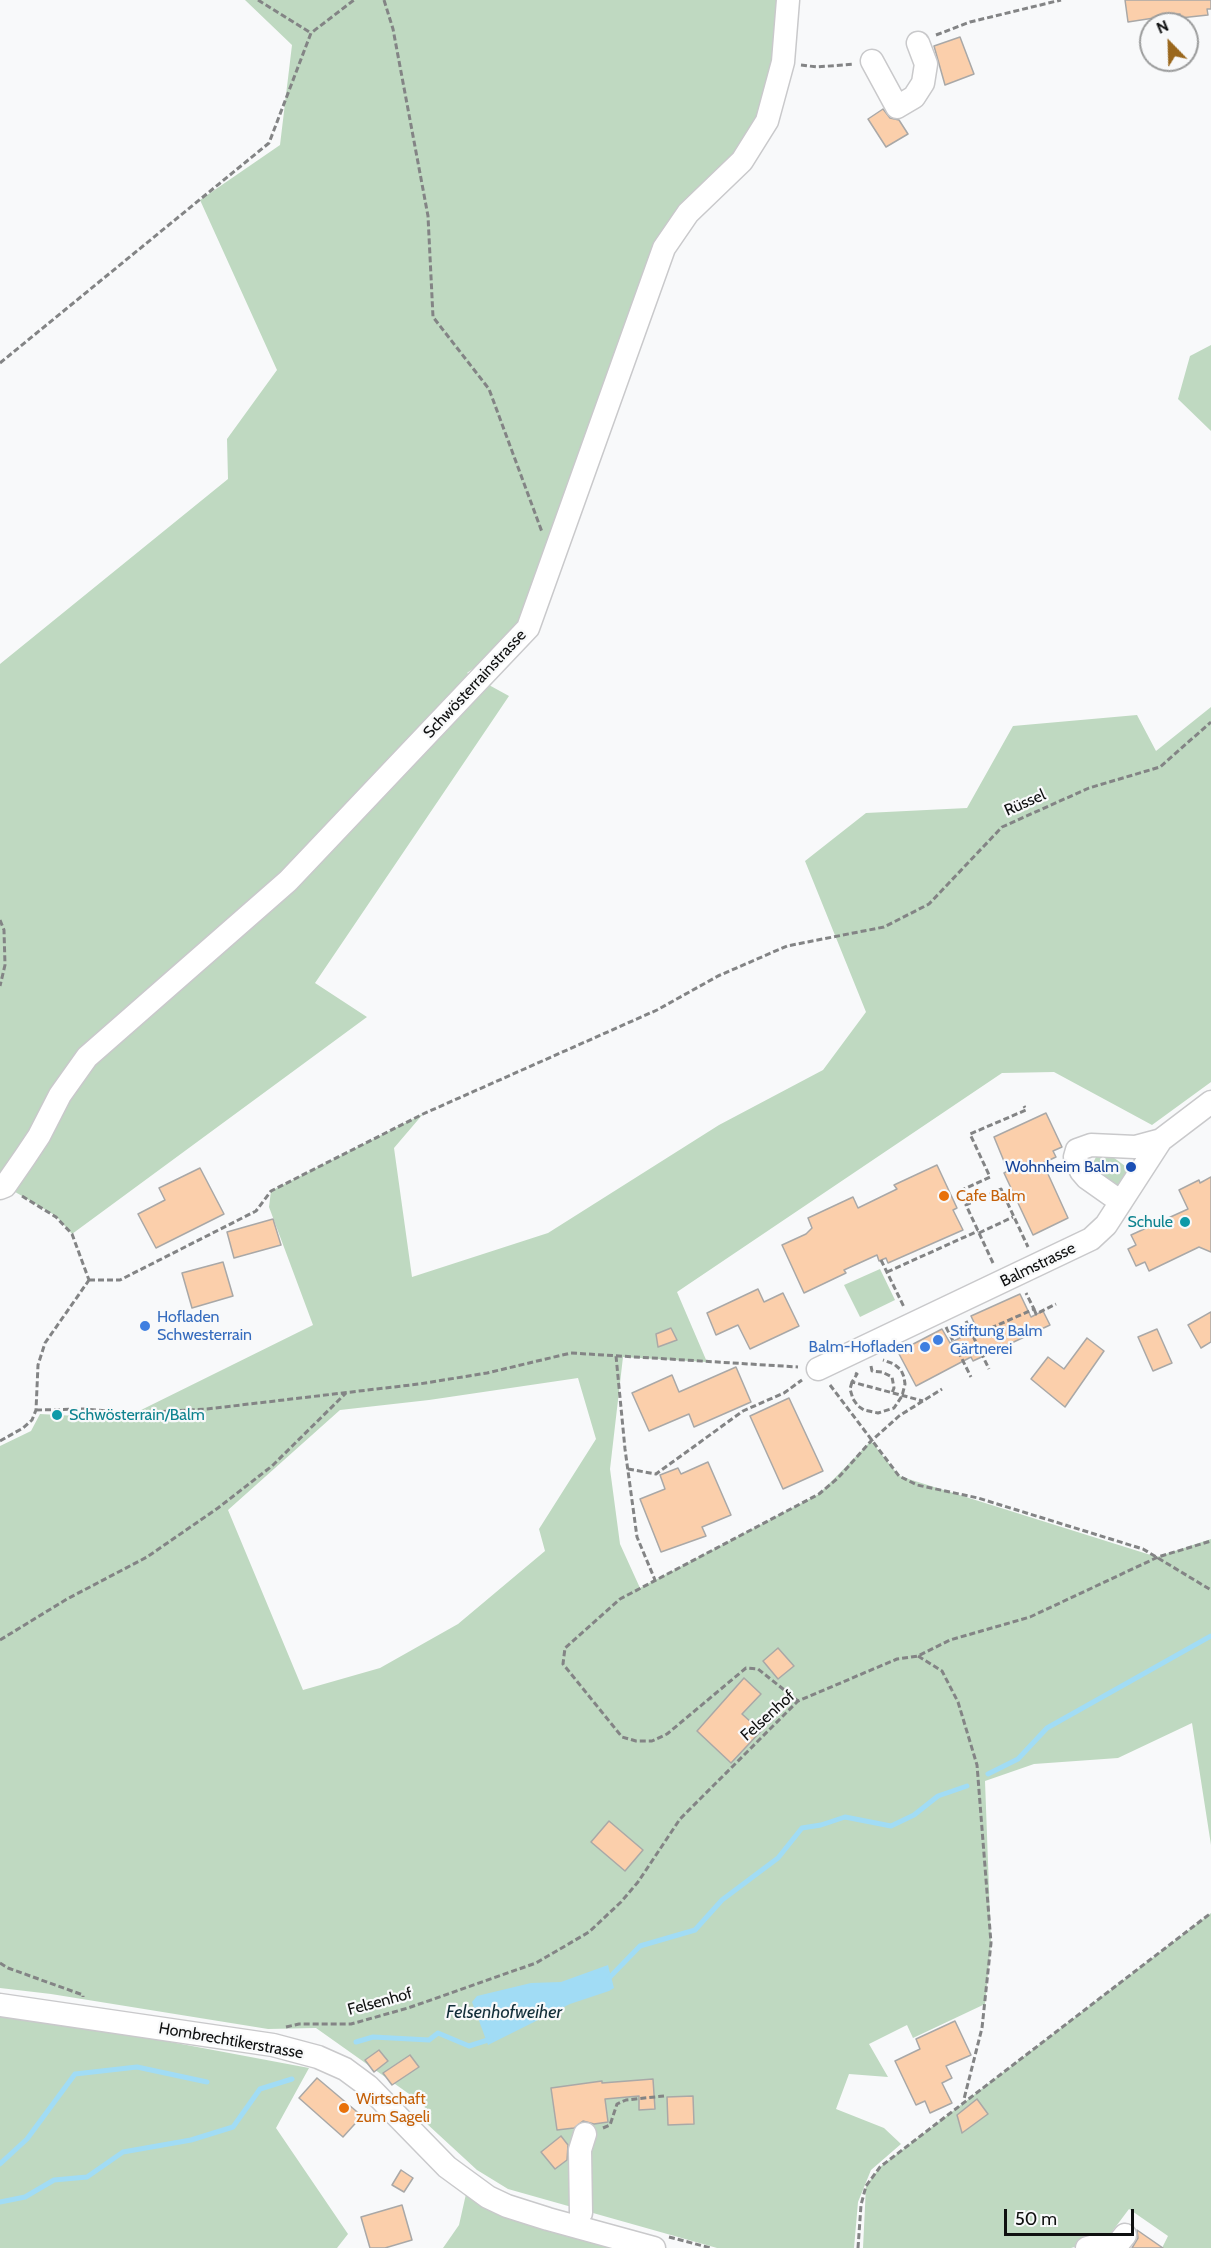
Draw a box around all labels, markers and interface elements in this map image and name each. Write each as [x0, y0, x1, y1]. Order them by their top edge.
north arrow [1139, 12, 1199, 72]
text: N [1154, 16, 1171, 38]
street label: Schwösterrainstrasse [420, 626, 530, 742]
street label: Rüssel [1001, 785, 1049, 821]
place label: Wohnheim Balm [1005, 1157, 1119, 1177]
marker: Wohnheim Balm [1124, 1160, 1138, 1174]
place label: Cafe Balm [956, 1186, 1025, 1206]
marker: Cafe Balm [937, 1189, 951, 1203]
place label: Schule [1127, 1212, 1173, 1232]
marker: Schule [1178, 1215, 1192, 1229]
street label: Balmstrasse [997, 1239, 1079, 1291]
place label: Hofladen Schwesterrain [157, 1307, 252, 1345]
marker: Hofladen Schwesterrain [138, 1319, 152, 1333]
place label: Stiftung Balm Gärtnerei [950, 1321, 1043, 1359]
marker: Stiftung Balm Gärtnerei [931, 1333, 945, 1347]
place label: Balm-Hofladen [809, 1337, 913, 1357]
marker: Balm-Hofladen [918, 1340, 932, 1354]
place label: Schwösterrain/Balm [69, 1405, 205, 1425]
marker: Schwösterrain/Balm [50, 1408, 64, 1422]
street label: Felsenhof [737, 1687, 799, 1745]
street label: Felsenhof [346, 1984, 414, 2020]
water label: Felsenhofweiher [446, 2002, 562, 2024]
street label: Hombrechtikerstrasse [157, 2019, 305, 2063]
place label: Wirtschaft zum Sageli [356, 2089, 430, 2127]
marker: Wirtschaft zum Sageli [337, 2101, 351, 2115]
scale bar [1007, 2197, 1138, 2235]
text: 50 m [1015, 2208, 1057, 2230]

